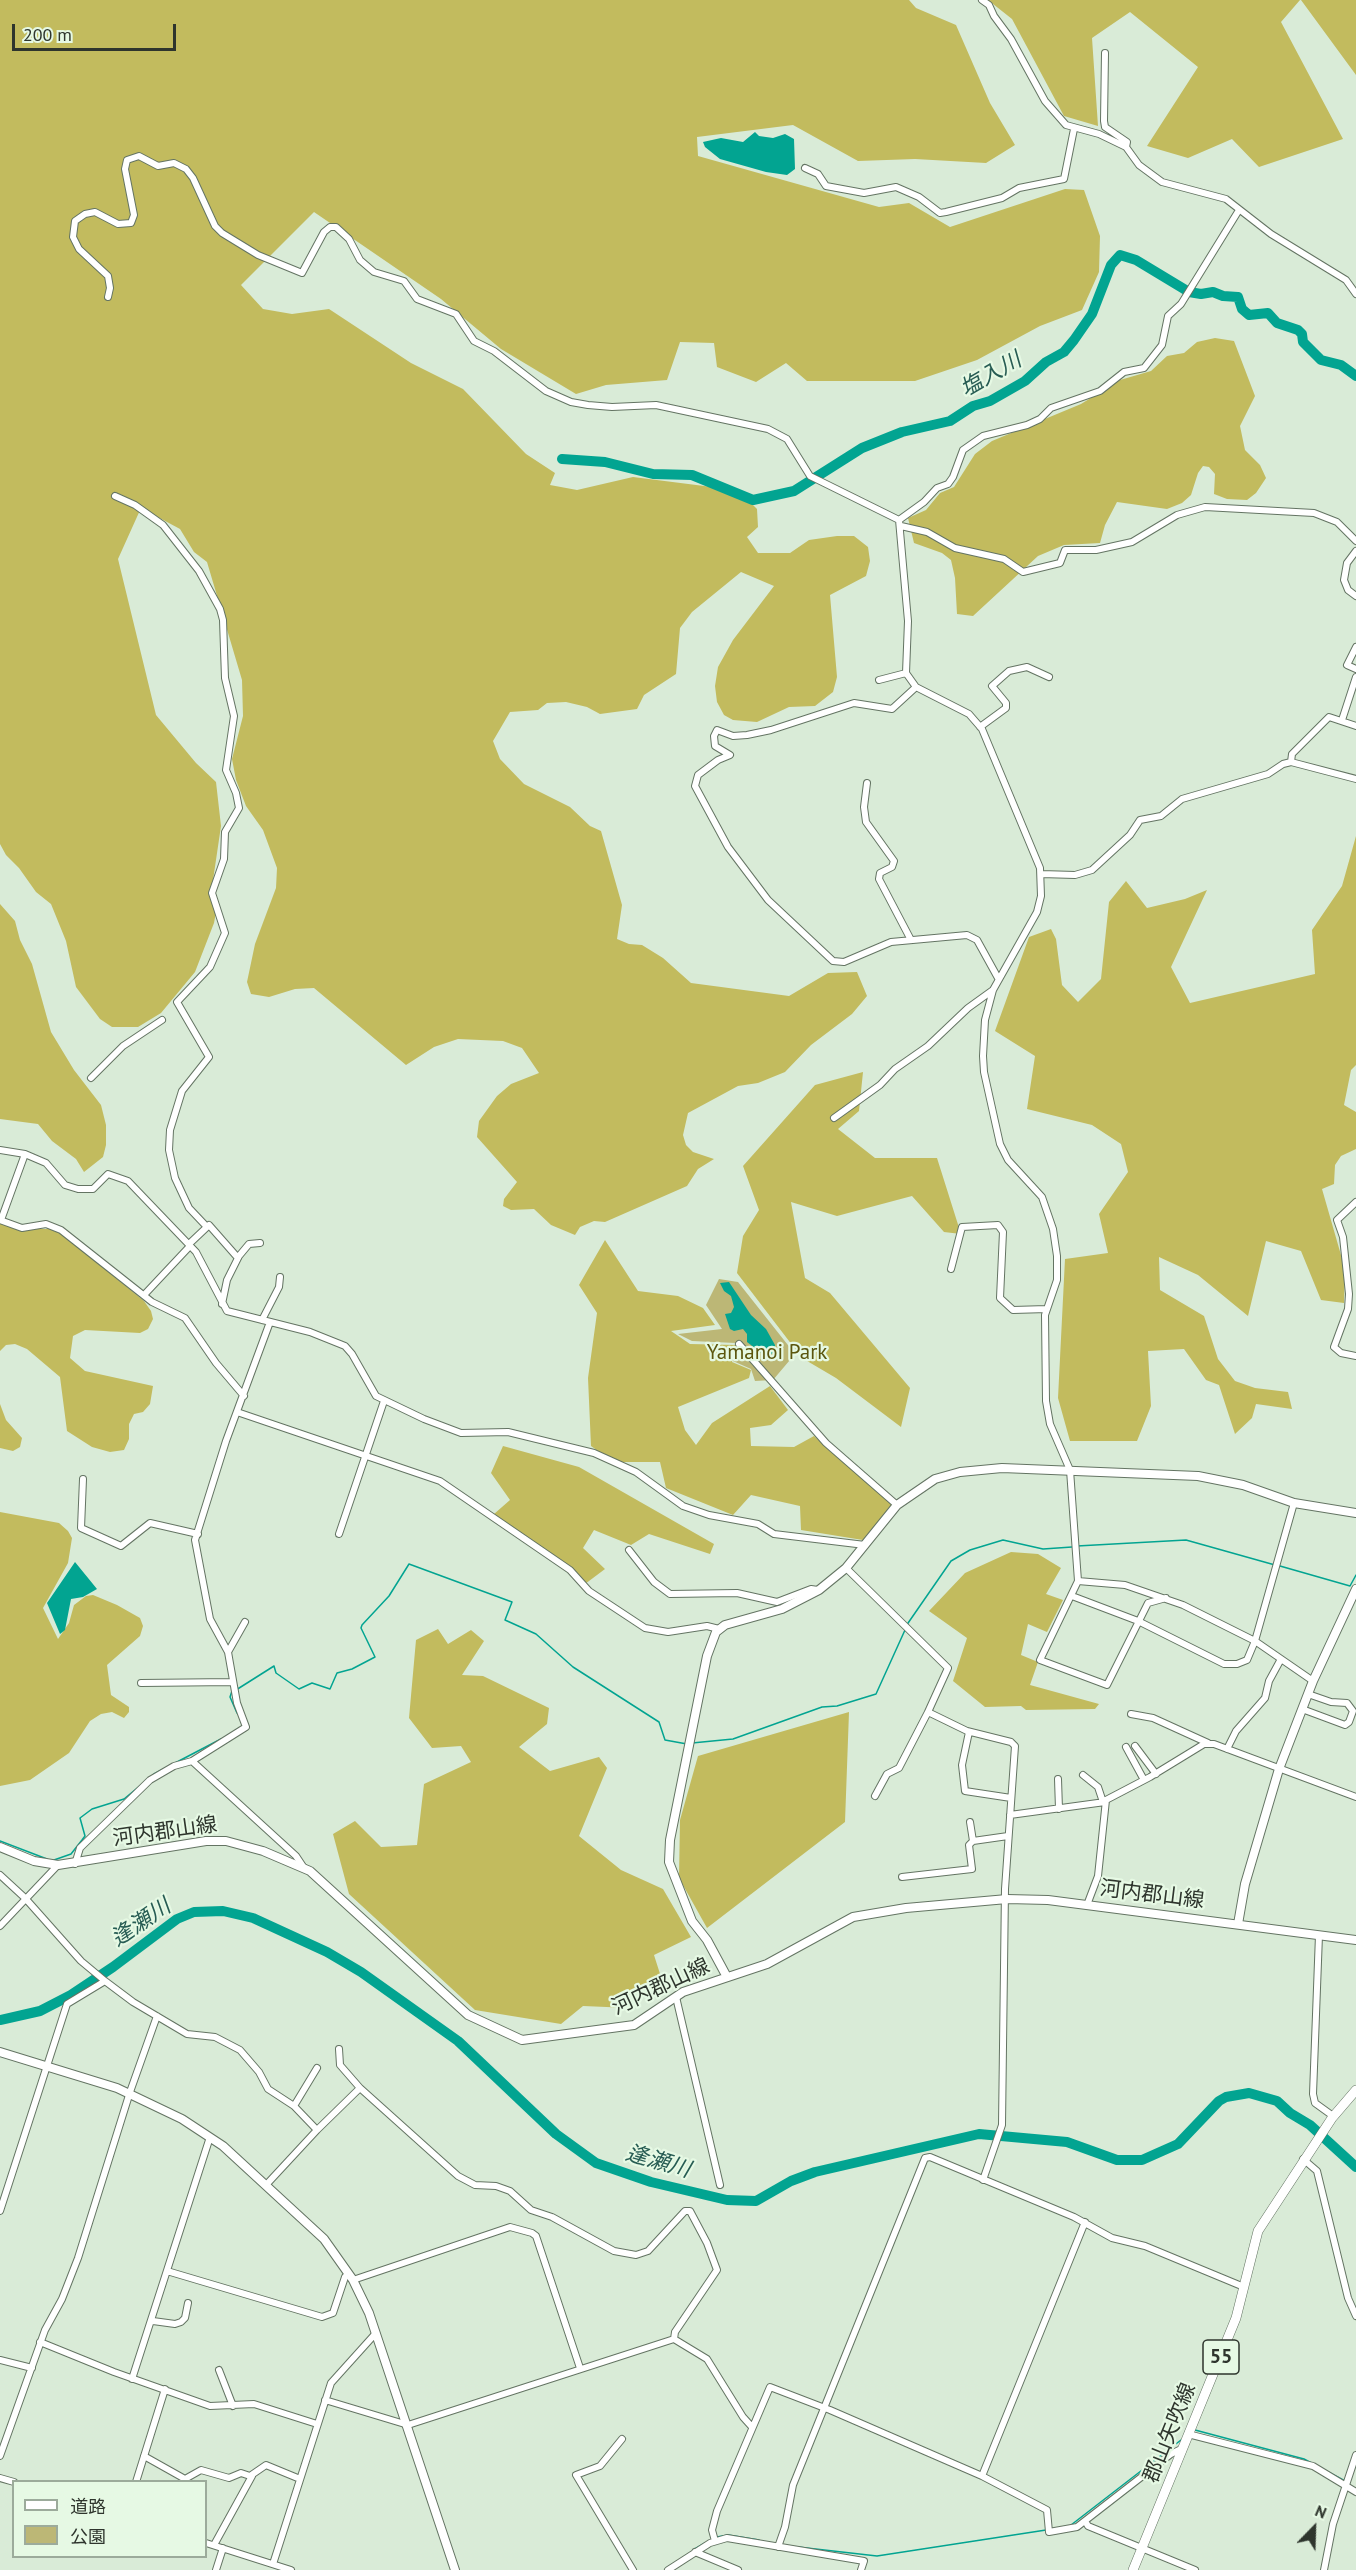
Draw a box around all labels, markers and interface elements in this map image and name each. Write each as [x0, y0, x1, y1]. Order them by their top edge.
scale bar [15, 12, 178, 50]
text: 200 m [23, 23, 72, 46]
water label: 塩入川 [956, 347, 1026, 403]
park label: Yamanoi Park [707, 1340, 827, 1366]
street label: 河内郡山線 [111, 1812, 219, 1852]
street label: 河内郡山線 [1098, 1876, 1206, 1914]
water label: 逢瀬川 [106, 1894, 176, 1952]
street label: 河内郡山線 [608, 1953, 714, 2021]
water label: 逢瀬川 [623, 2140, 693, 2184]
road number: 55 [1203, 2340, 1239, 2374]
street label: 郡山矢吹線 [1139, 2380, 1201, 2486]
legend [12, 2480, 207, 2558]
text: 道路 [70, 2495, 106, 2518]
north arrow [1284, 2498, 1344, 2558]
text: N [1312, 2500, 1330, 2523]
text: 公園 [70, 2525, 106, 2548]

